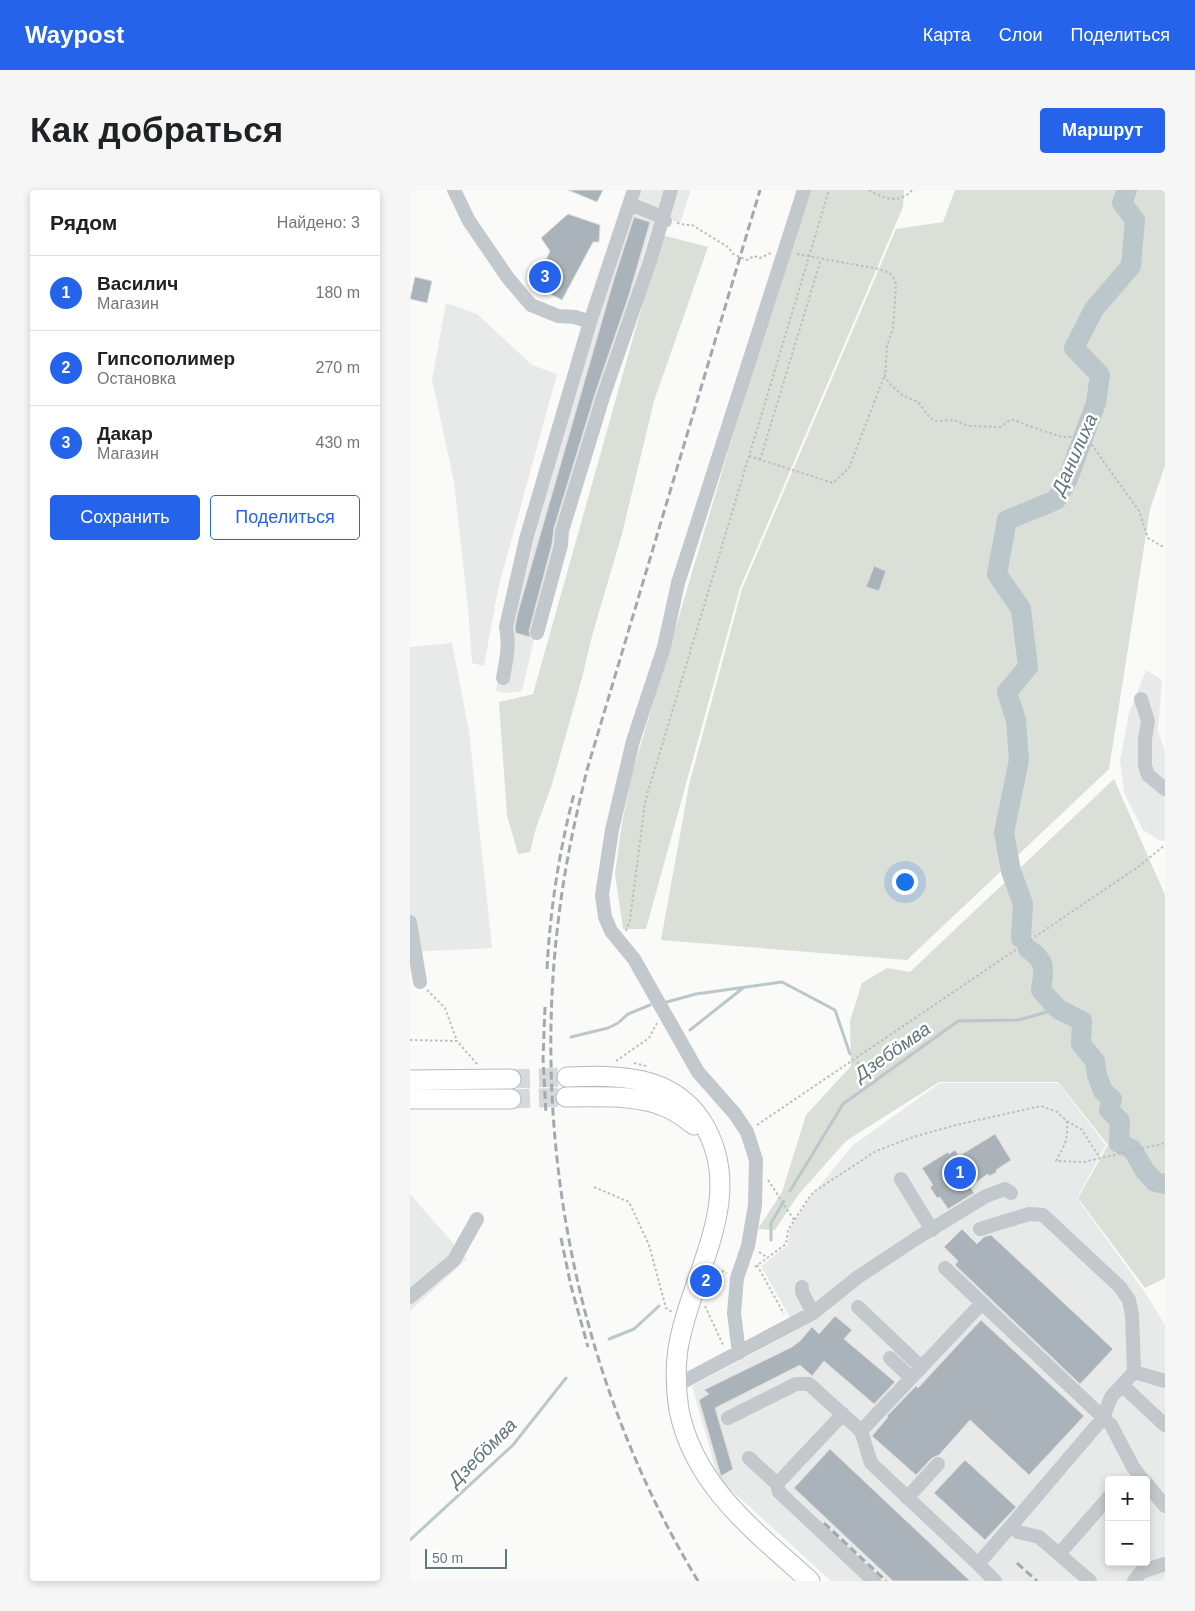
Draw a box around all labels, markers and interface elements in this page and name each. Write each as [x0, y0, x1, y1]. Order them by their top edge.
text: Waypost [25, 21, 124, 48]
text: Карта [923, 25, 971, 45]
text: Слои [999, 25, 1043, 45]
text: Поделиться [1071, 25, 1170, 45]
button: Маршрут [1040, 108, 1165, 153]
text: Как добраться [30, 110, 283, 149]
text: Рядом [50, 211, 117, 234]
text: Найдено: 3 [277, 214, 360, 231]
pin: 3 [529, 258, 561, 296]
text: Василич [97, 273, 178, 294]
text: 1 [62, 284, 70, 301]
text: 180 m [316, 284, 360, 301]
text: Магазин [97, 295, 159, 312]
text: Гипсополимер [97, 348, 235, 369]
text: 2 [62, 359, 70, 376]
text: 270 m [316, 359, 360, 376]
text: Остановка [97, 370, 176, 387]
water label: Данилиха [1047, 411, 1102, 500]
text: Дакар [97, 423, 153, 444]
text: 3 [62, 434, 70, 451]
text: 430 m [316, 434, 360, 451]
text: Магазин [97, 445, 159, 462]
button: Сохранить [50, 495, 200, 540]
button: Поделиться [210, 495, 360, 540]
your location [892, 869, 918, 895]
water label: Дзебӧмва [849, 1018, 934, 1086]
pin: 1 [944, 1154, 976, 1192]
pin: 2 [690, 1262, 722, 1300]
water label: Дзебӧмва [443, 1414, 521, 1492]
map controls [1105, 1476, 1150, 1566]
button: + [1105, 1476, 1150, 1521]
button: − [1105, 1521, 1150, 1566]
scale bar [425, 1546, 508, 1569]
text: 50 m [432, 1550, 463, 1566]

